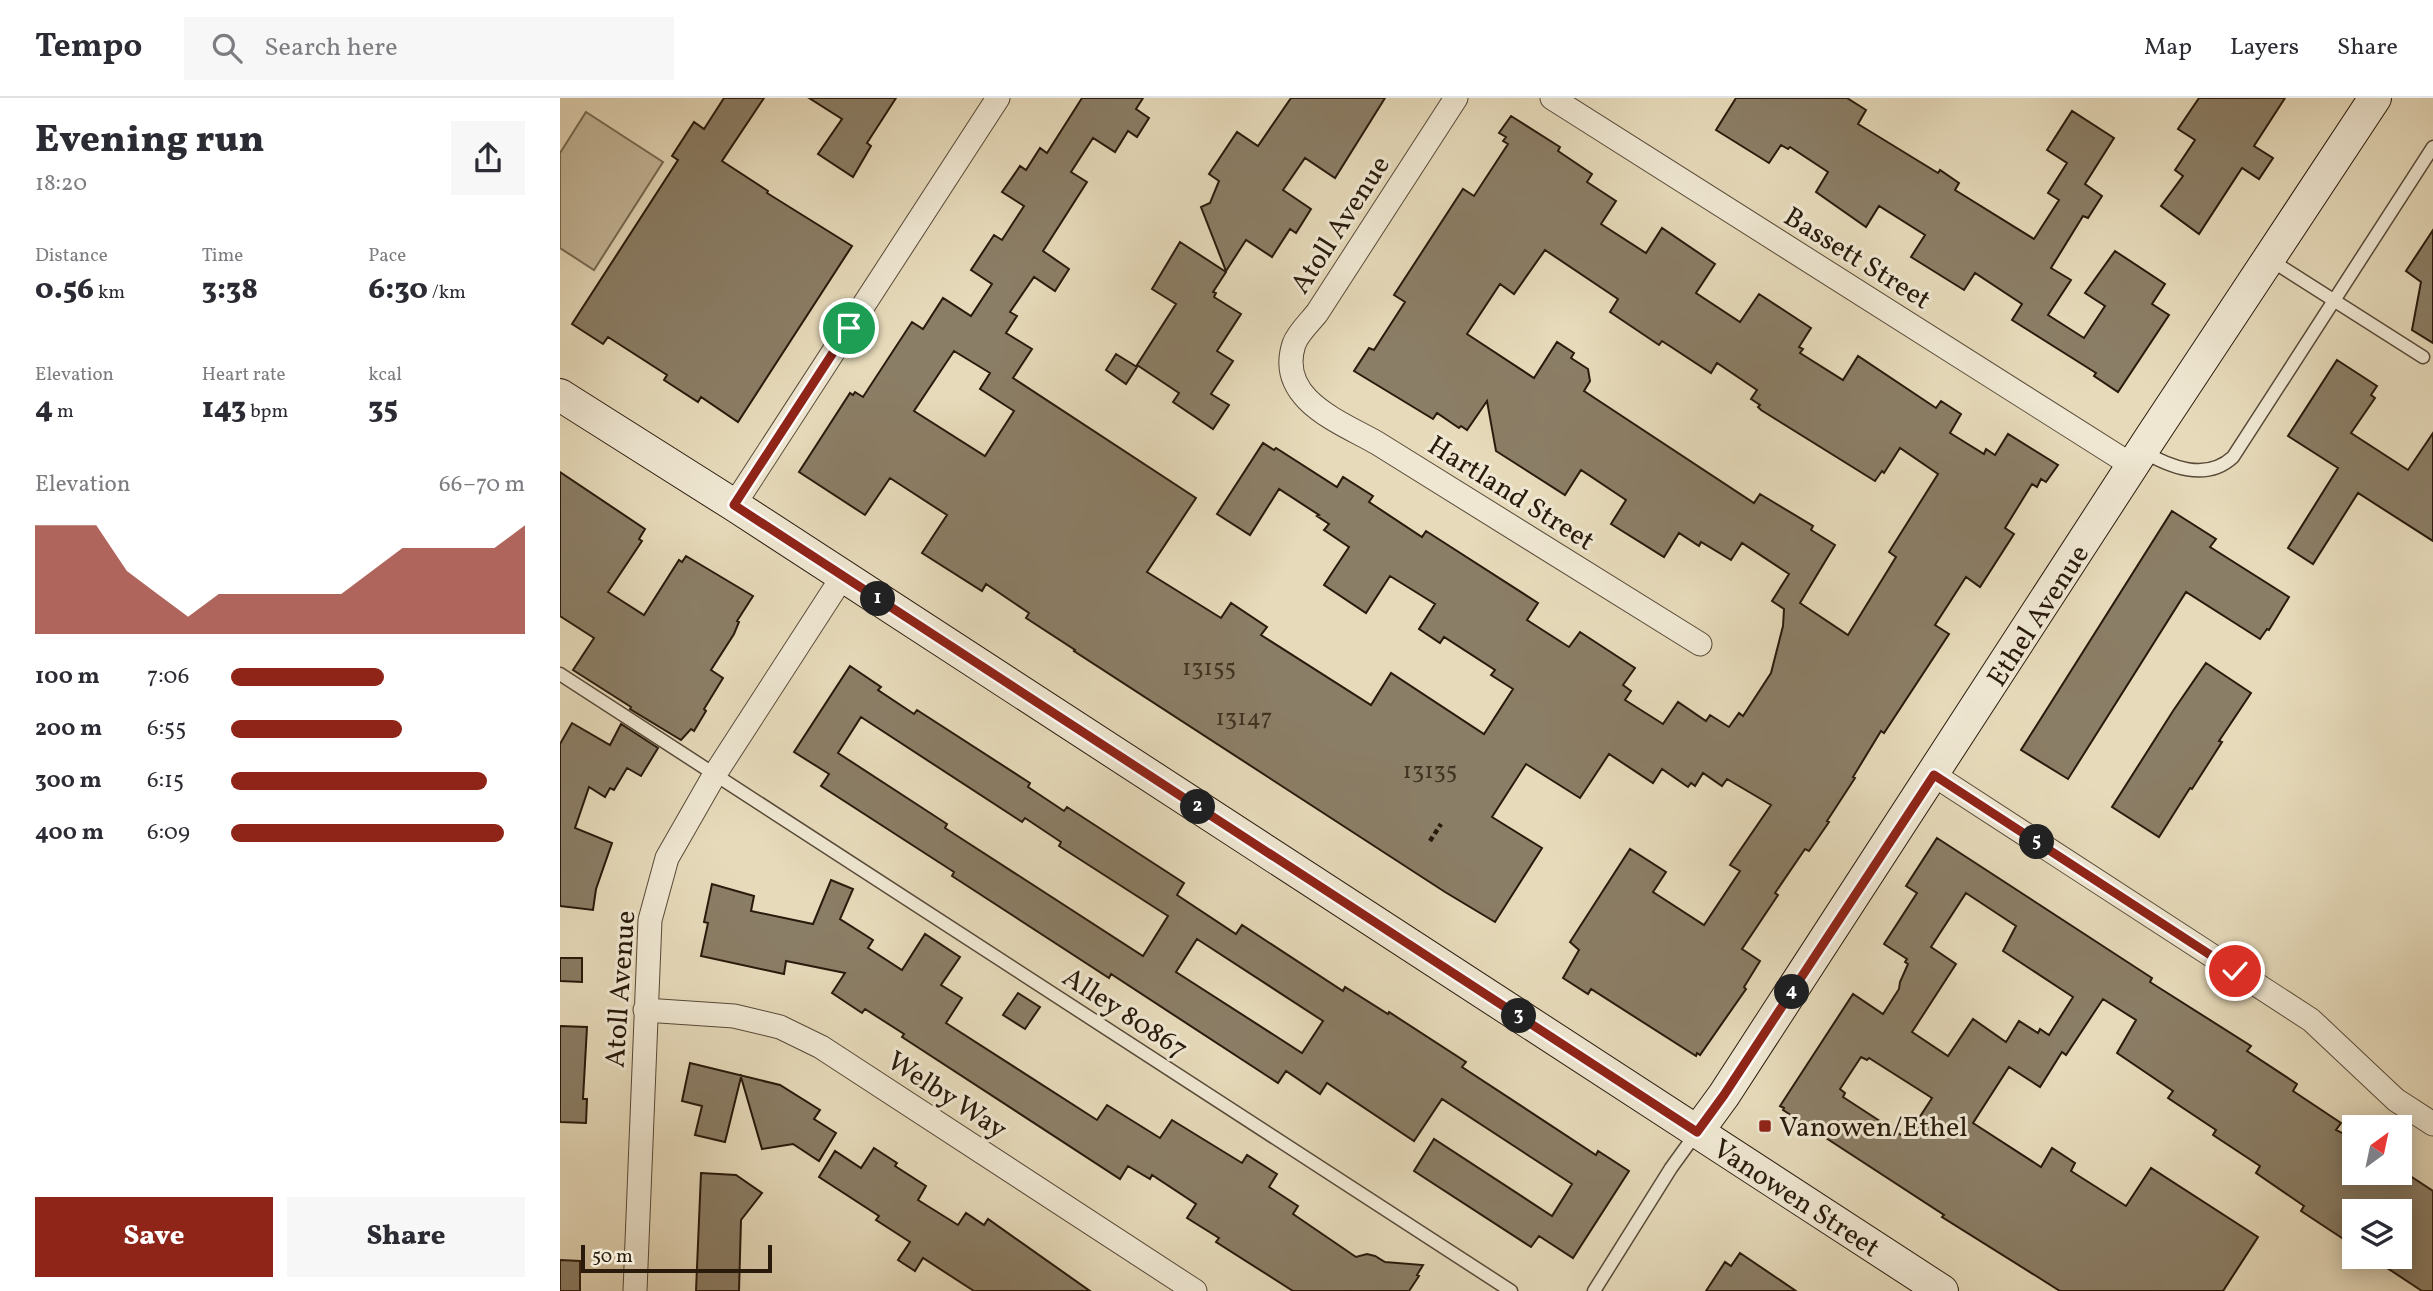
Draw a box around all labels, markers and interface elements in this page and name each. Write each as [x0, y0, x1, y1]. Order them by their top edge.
search box [184, 17, 674, 80]
text: Tempo [35, 25, 142, 71]
icon: search [208, 29, 246, 67]
text: Search here [264, 30, 398, 66]
text: Map [2144, 31, 2192, 65]
text: Layers [2230, 31, 2299, 65]
text: Share [2337, 31, 2398, 65]
text: Evening run [35, 115, 265, 168]
button: share [451, 121, 525, 195]
street label: Atoll Avenue [1282, 149, 1400, 302]
text: 18:20 [35, 168, 87, 200]
street label: Bassett Street [1776, 198, 1938, 320]
text: Distance [35, 243, 108, 269]
text: Time [202, 243, 243, 269]
text: Pace [368, 243, 406, 269]
text: 0.56 [35, 269, 94, 311]
text: 3:38 [202, 269, 258, 311]
text: 6:30 [368, 269, 428, 311]
text: km [94, 280, 125, 306]
text: /km [428, 280, 466, 306]
pin [819, 298, 879, 358]
icon: arrive [830, 309, 868, 347]
text: Elevation [35, 362, 114, 388]
text: Heart rate [202, 362, 286, 388]
text: kcal [368, 362, 402, 388]
text: 4 [35, 388, 53, 430]
text: 143 [202, 388, 246, 430]
text: 35 [368, 388, 398, 430]
text: m [53, 399, 74, 425]
text: bpm [246, 399, 288, 425]
street label: Hartland Street [1420, 427, 1602, 561]
text: Elevation [35, 469, 131, 501]
text: 66–70 m [439, 469, 525, 501]
street label: Ethel Avenue [1979, 538, 2100, 695]
pin: 1 [860, 582, 896, 616]
text: 1 [874, 585, 881, 611]
house number: 13155 [1182, 652, 1236, 686]
text: 100 m [35, 661, 100, 693]
text: 7:06 [147, 661, 189, 693]
house number: 13147 [1216, 702, 1272, 736]
text: 200 m [35, 713, 102, 745]
text: 6:55 [147, 713, 186, 745]
house number: 13135 [1403, 755, 1457, 789]
text: 300 m [35, 765, 102, 797]
text: 6:15 [147, 765, 184, 797]
pin: 2 [1180, 790, 1216, 824]
text: 2 [1193, 793, 1202, 819]
text: 400 m [35, 817, 104, 849]
text: 6:09 [147, 817, 190, 849]
pin: 5 [2020, 824, 2054, 860]
text: 5 [2032, 828, 2041, 854]
street label: Atoll Avenue [597, 909, 646, 1069]
pin [2205, 941, 2265, 1001]
icon: check [2216, 952, 2254, 990]
street label: Alley 80867 [1054, 959, 1195, 1069]
pin: 4 [1774, 974, 1810, 1010]
text: 4 [1786, 978, 1797, 1004]
pin: 3 [1502, 998, 1536, 1034]
text: 3 [1514, 1002, 1523, 1028]
street label: Welby Way [879, 1043, 1014, 1149]
place label: Vanowen/Ethel [1779, 1109, 1968, 1148]
north arrow [2342, 1115, 2412, 1185]
map controls [2342, 1115, 2412, 1269]
marker: Vanowen/Ethel [1757, 1118, 1773, 1134]
street label: Vanowen Street [1704, 1130, 1887, 1268]
button: Save [35, 1197, 273, 1277]
button: Share [287, 1197, 525, 1277]
button: layers [2342, 1199, 2412, 1269]
scale bar [581, 1242, 772, 1274]
text: 50 m [592, 1244, 633, 1270]

